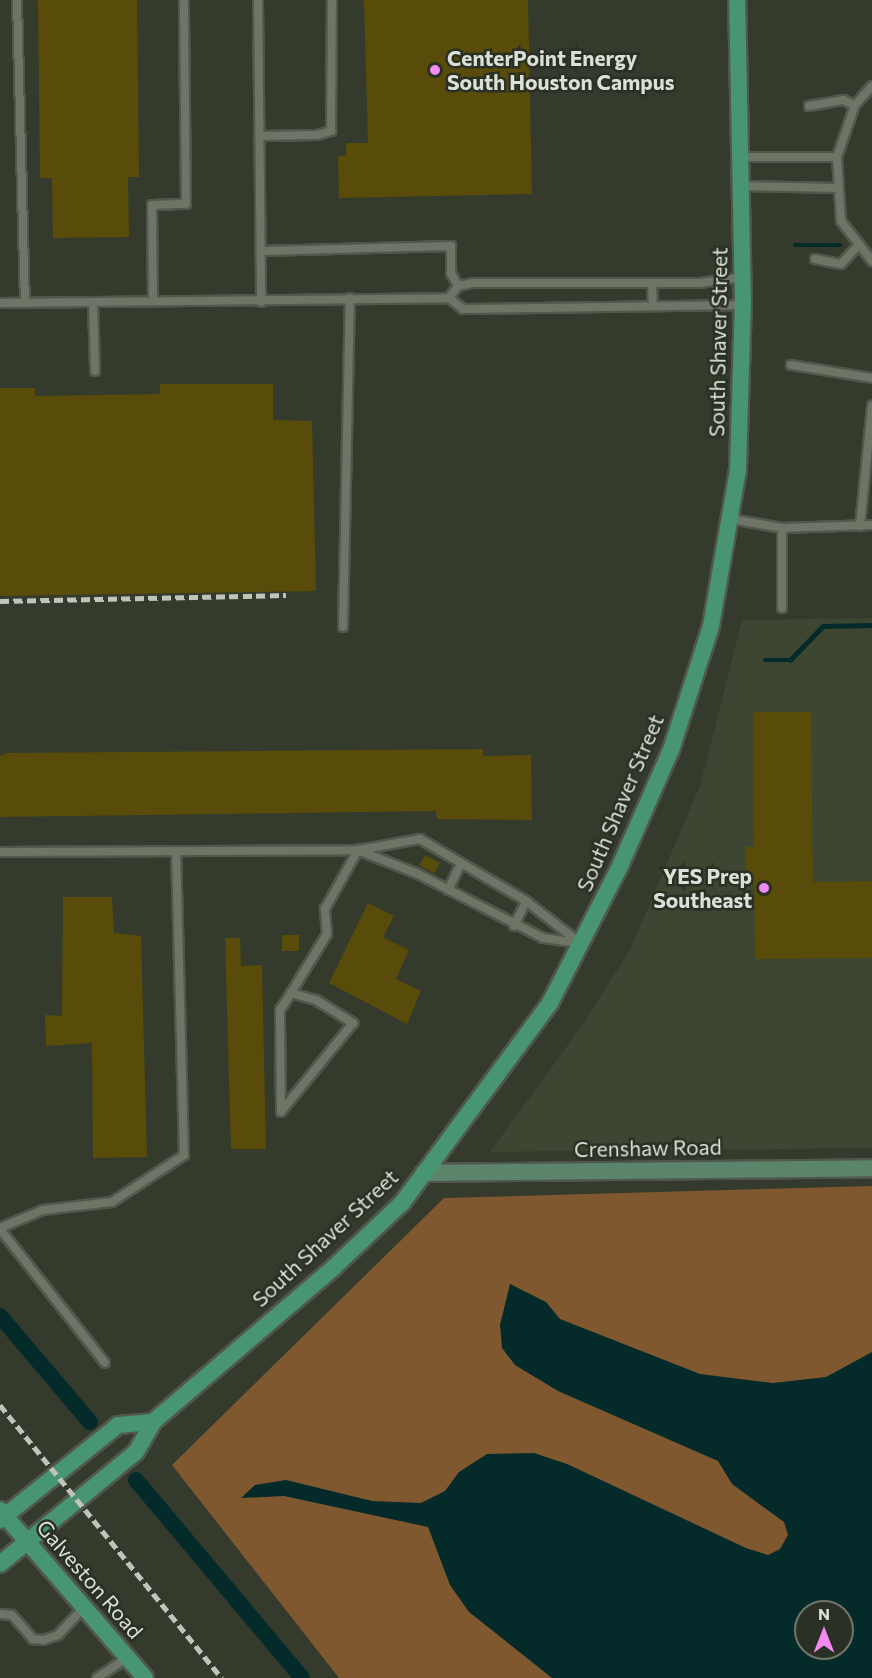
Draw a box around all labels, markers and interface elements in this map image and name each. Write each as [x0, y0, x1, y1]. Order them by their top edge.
place label: CenterPoint Energy South Houston Campus [447, 45, 675, 95]
marker: CenterPoint Energy South Houston Campus [428, 63, 442, 77]
street label: South Shaver Street [704, 247, 732, 437]
street label: South Shaver Street [571, 711, 669, 895]
place label: YES Prep Southeast [653, 863, 752, 913]
marker: YES Prep Southeast [757, 881, 771, 895]
street label: Crenshaw Road [574, 1134, 722, 1162]
street label: South Shaver Street [247, 1164, 403, 1312]
street label: Galveston Road [32, 1515, 148, 1643]
north arrow [794, 1600, 854, 1660]
text: N [818, 1604, 830, 1623]

